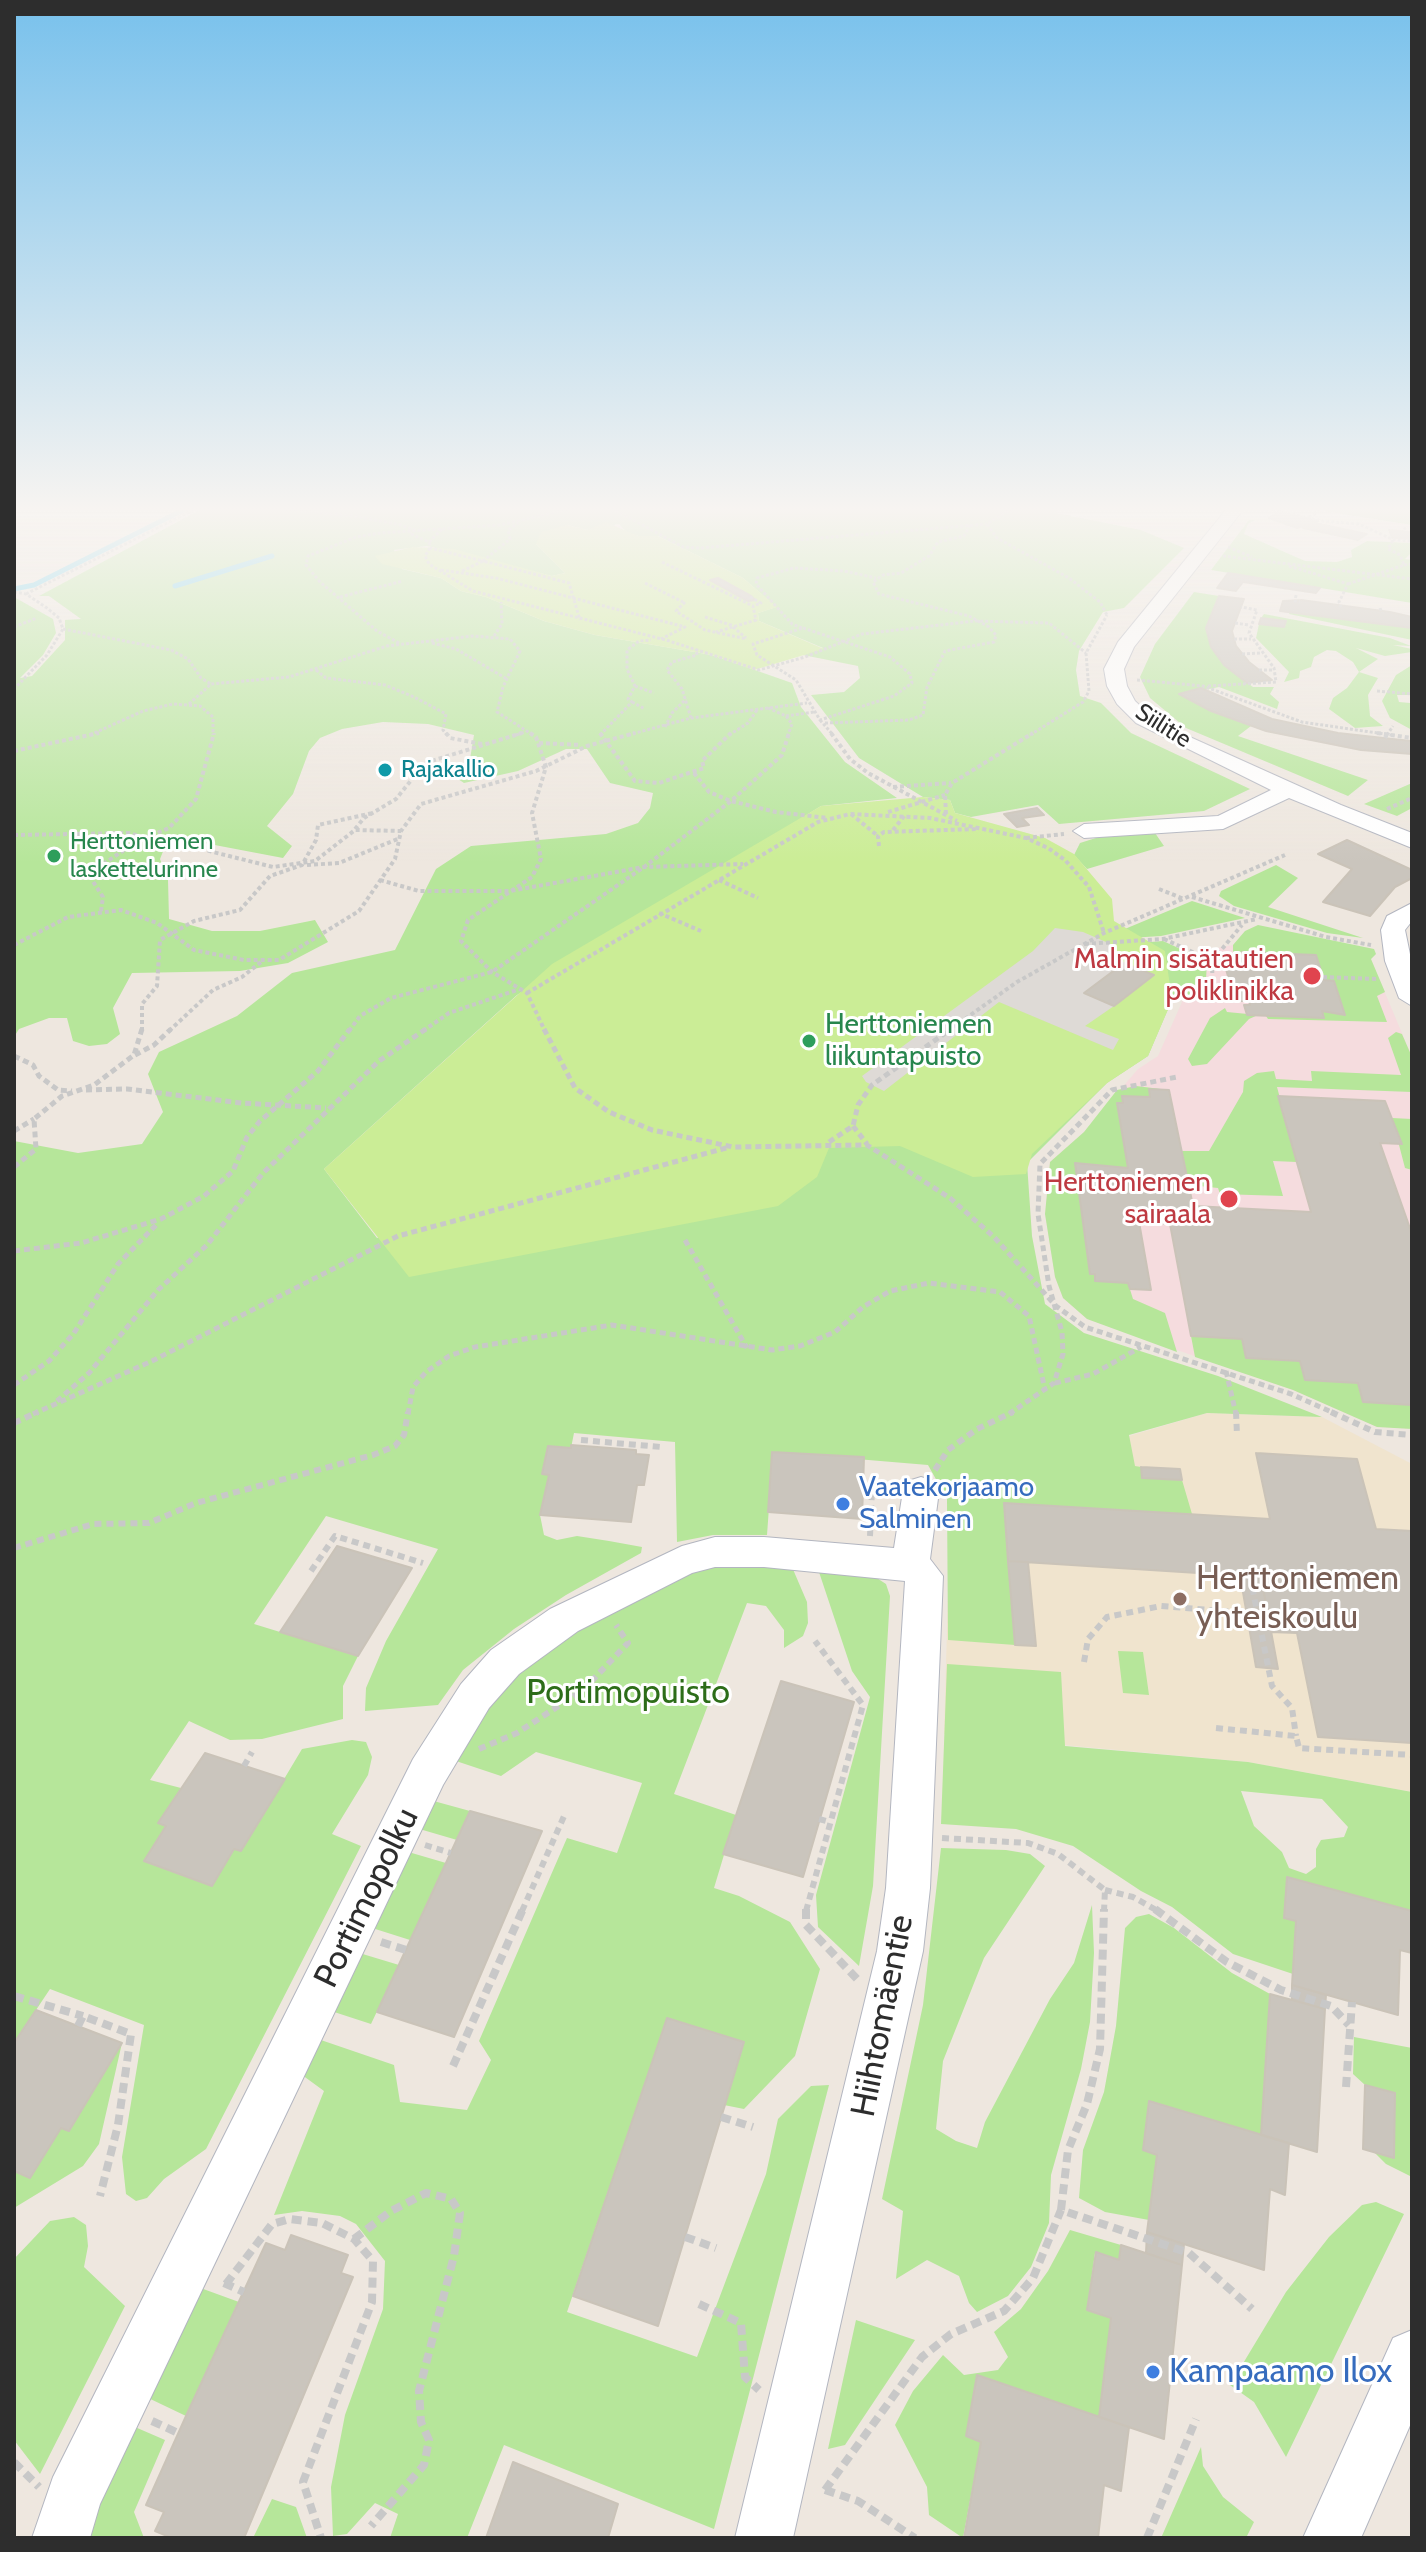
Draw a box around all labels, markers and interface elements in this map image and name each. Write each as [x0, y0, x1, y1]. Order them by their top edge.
street label: Siilitie [1130, 698, 1196, 754]
place label: Rajakallio [401, 756, 495, 784]
marker: Rajakallio [376, 761, 394, 779]
place label: Herttoniemen laskettelurinne [70, 828, 218, 884]
marker: Herttoniemen laskettelurinne [45, 847, 63, 865]
place label: Malmin sisätautien poliklinikka [1074, 943, 1294, 1009]
marker: Malmin sisätautien poliklinikka [1301, 965, 1323, 987]
place label: Herttoniemen liikuntapuisto [825, 1008, 992, 1074]
marker: Herttoniemen liikuntapuisto [800, 1032, 818, 1050]
place label: Herttoniemen sairaala [1044, 1166, 1211, 1232]
marker: Herttoniemen sairaala [1218, 1188, 1240, 1210]
place label: Vaatekorjaamo Salminen [859, 1471, 1034, 1537]
marker: Vaatekorjaamo Salminen [834, 1495, 852, 1513]
place label: Herttoniemen yhteiskoulu [1196, 1559, 1399, 1638]
marker: Herttoniemen yhteiskoulu [1171, 1590, 1189, 1608]
park label: Portimopuisto [526, 1673, 730, 1713]
street label: Portimopolku [306, 1802, 428, 1994]
street label: Hiihtomäentie [843, 1912, 923, 2120]
place label: Kampaamo Ilox [1169, 2352, 1392, 2392]
marker: Kampaamo Ilox [1144, 2363, 1162, 2381]

